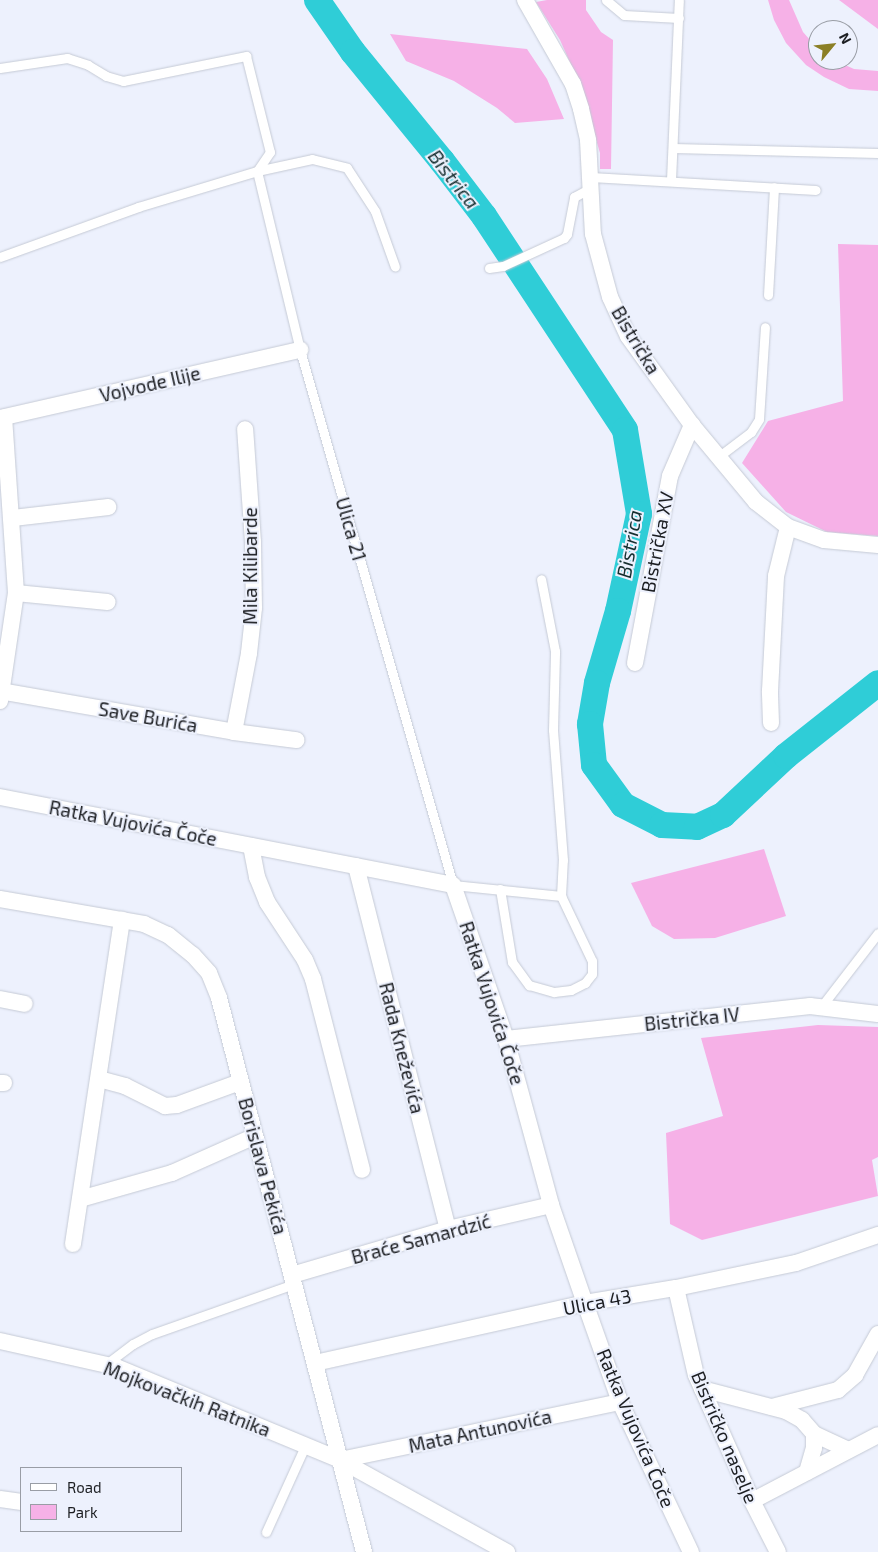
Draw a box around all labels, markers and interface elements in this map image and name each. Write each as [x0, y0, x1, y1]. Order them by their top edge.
north arrow [808, 20, 858, 70]
text: N [836, 30, 856, 47]
water label: Bistrica [423, 144, 485, 214]
street label: Bistrička [607, 302, 665, 378]
street label: Vojvode Ilije [97, 361, 203, 407]
street label: Bistrička XV [636, 490, 678, 594]
street label: Ulica 21 [331, 495, 371, 563]
street label: Mila Kilibarde [239, 507, 261, 625]
water label: Bistrica [611, 508, 647, 580]
street label: Save Burića [97, 697, 199, 737]
street label: Ratka Vujovića Čoče [47, 796, 219, 850]
street label: Ratka Vujovića Čoče [455, 918, 529, 1088]
street label: Rada Kneževića [375, 980, 429, 1116]
street label: Bistrička IV [643, 1003, 741, 1035]
street label: Borislava Pekića [234, 1095, 292, 1237]
street label: Braće Samardzić [349, 1209, 493, 1269]
street label: Ulica 43 [561, 1284, 633, 1320]
street label: Ratka Vujovića Čoče [592, 1345, 680, 1511]
street label: Mojkovačkih Ratnika [100, 1357, 274, 1441]
street label: Bistričko naselje [687, 1367, 763, 1507]
street label: Mata Antunovića [406, 1405, 554, 1457]
legend [20, 1467, 182, 1532]
text: Road [67, 1478, 102, 1496]
text: Park [67, 1503, 98, 1521]

